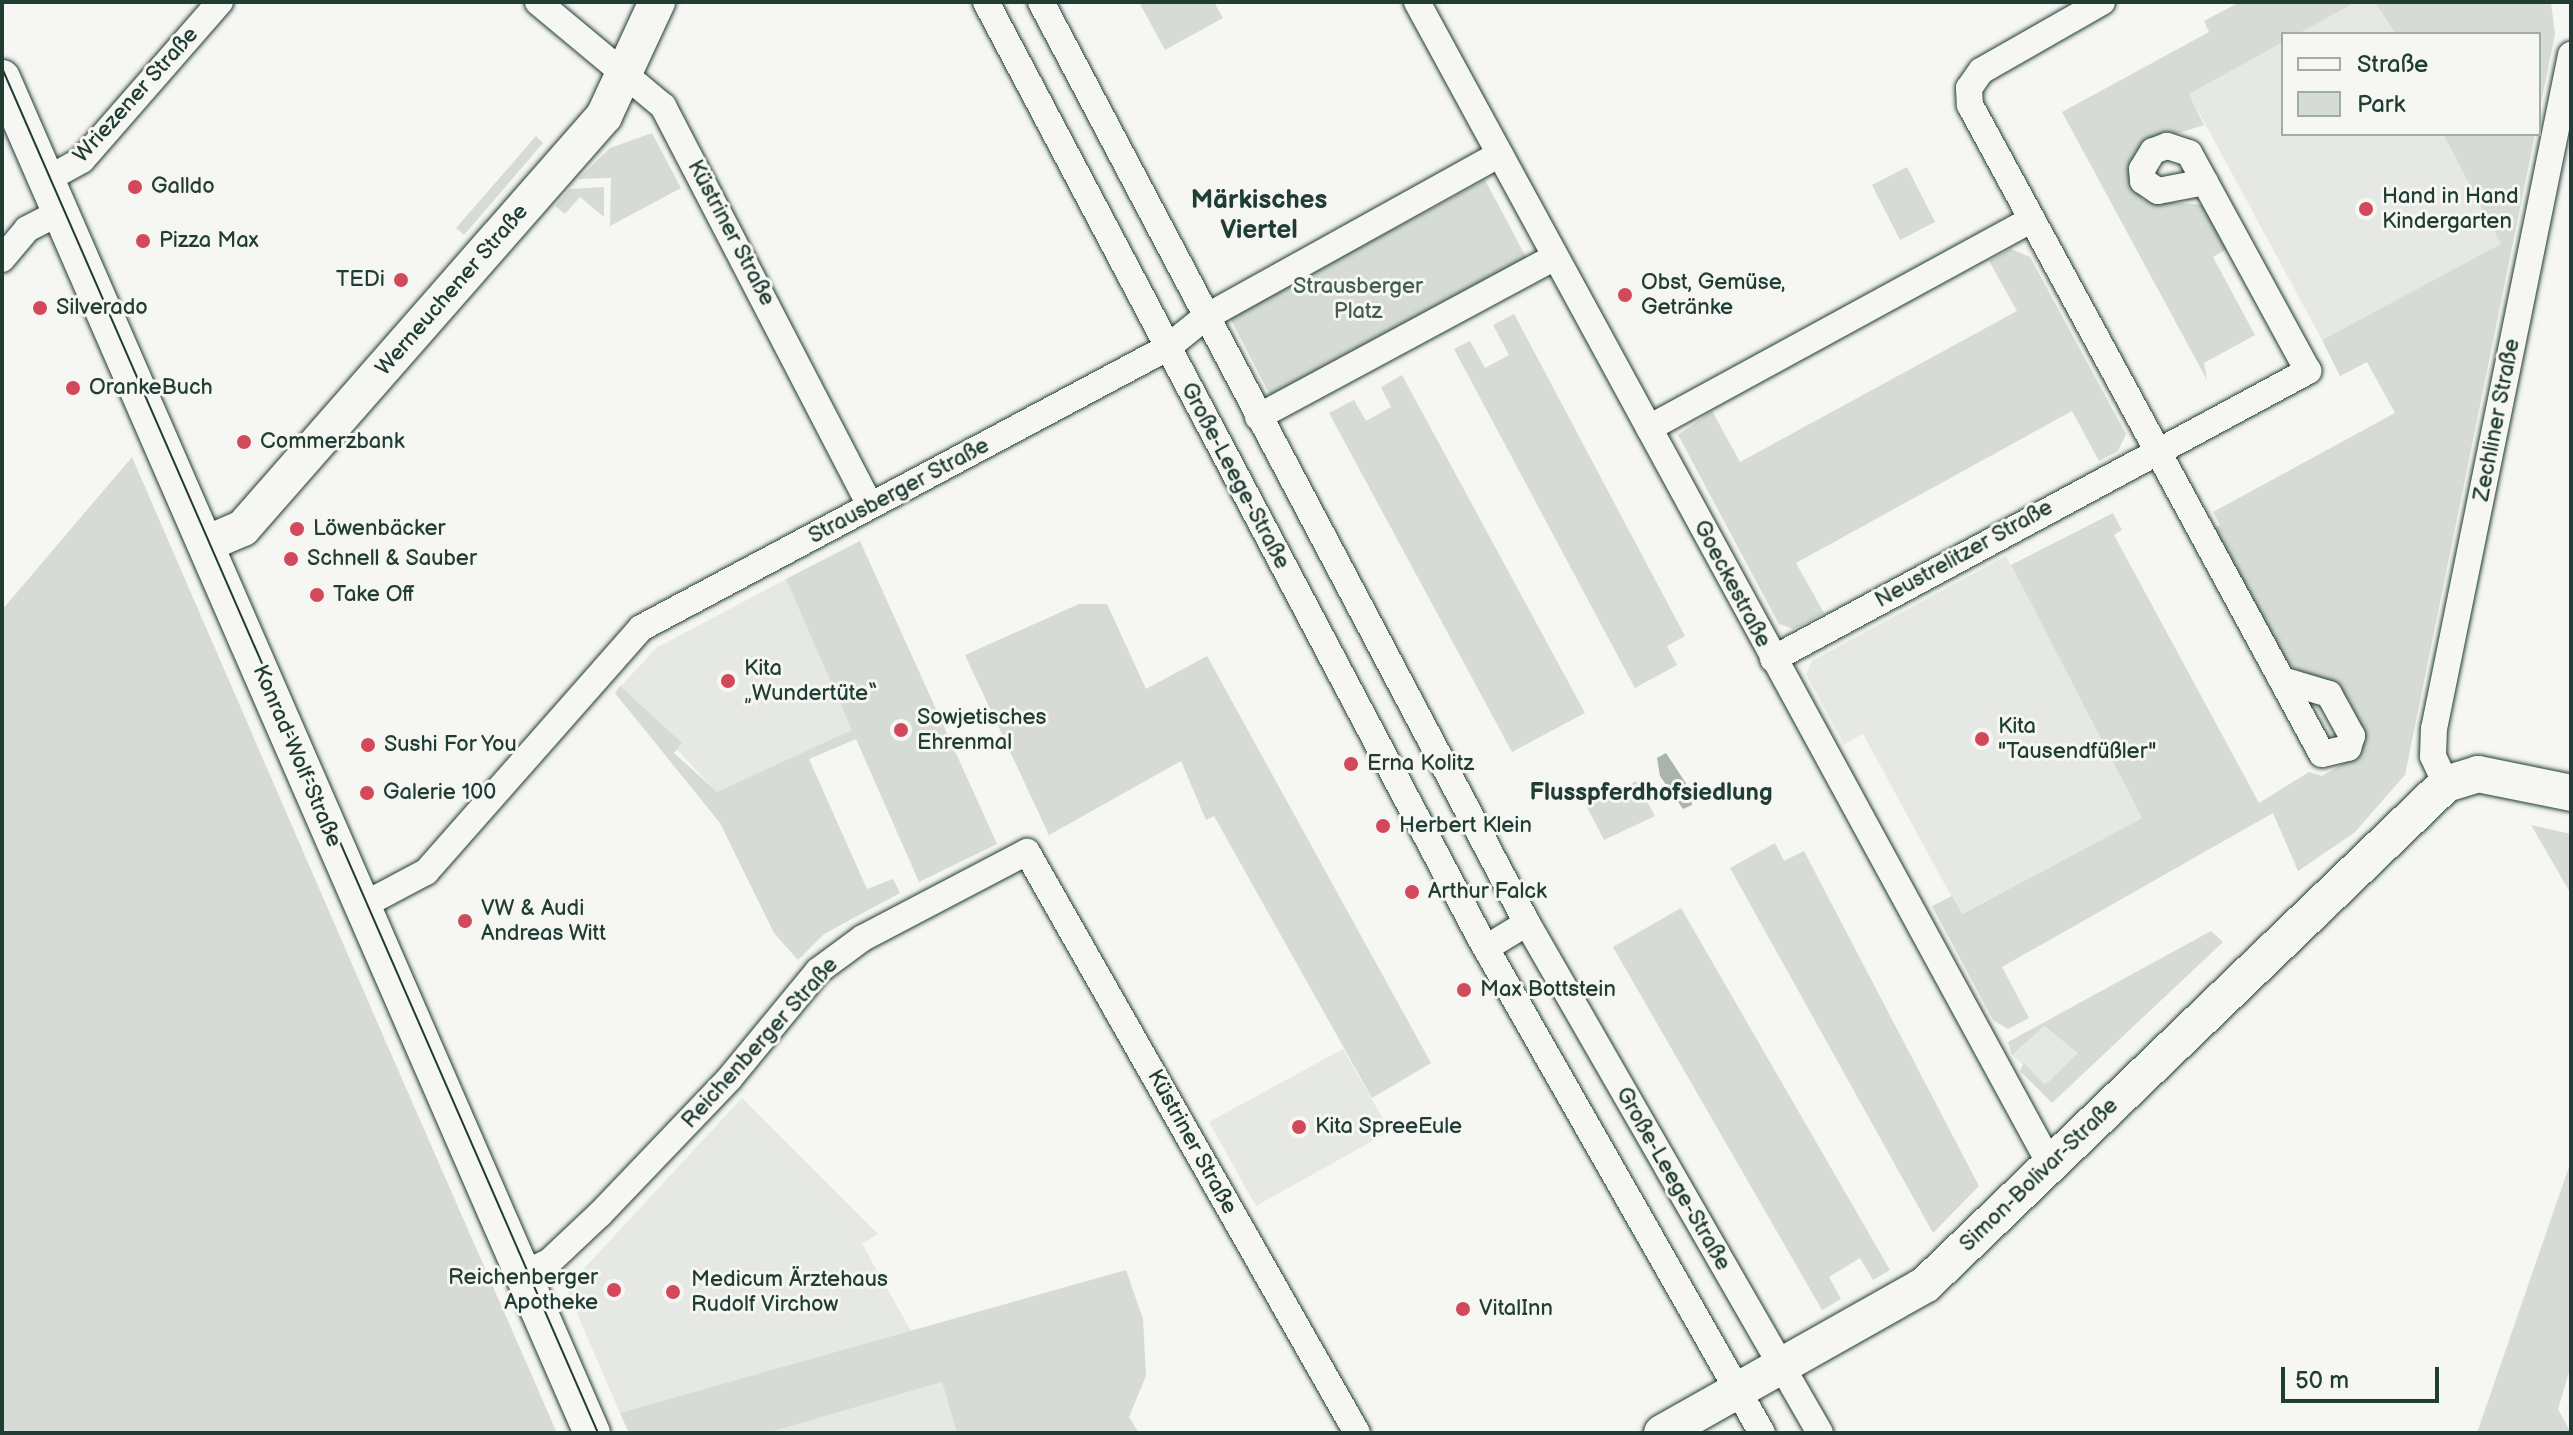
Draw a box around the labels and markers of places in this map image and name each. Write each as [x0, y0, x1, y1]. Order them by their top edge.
place label: Galldo [151, 174, 215, 200]
marker: Galldo [126, 178, 144, 196]
place label: Hand in Hand Kindergarten [2382, 183, 2519, 234]
marker: Hand in Hand Kindergarten [2357, 200, 2375, 218]
place label: Pizza Max [159, 228, 259, 254]
marker: Pizza Max [134, 232, 152, 250]
place label: TEDi [336, 267, 385, 293]
place label: Obst, Gemüse, Getränke [1641, 269, 1785, 320]
marker: TEDi [392, 271, 410, 289]
marker: Obst, Gemüse, Getränke [1616, 286, 1634, 304]
place label: Silverado [56, 295, 148, 321]
marker: Silverado [31, 299, 49, 317]
place label: OrankeBuch [89, 375, 213, 401]
marker: OrankeBuch [64, 379, 82, 397]
place label: Commerzbank [260, 429, 404, 455]
marker: Commerzbank [235, 433, 253, 451]
place label: Löwenbäcker [313, 516, 445, 542]
marker: Löwenbäcker [288, 520, 306, 538]
place label: Schnell & Sauber [307, 546, 477, 572]
marker: Schnell & Sauber [282, 550, 300, 568]
place label: Take Off [333, 582, 414, 608]
marker: Take Off [308, 586, 326, 604]
place label: Kita „Wundertüte“ [744, 655, 877, 706]
marker: Kita „Wundertüte“ [719, 672, 737, 690]
place label: Sowjetisches Ehrenmal [917, 704, 1046, 756]
place label: Kita "Tausendfüßler" [1998, 713, 2156, 764]
marker: Sowjetisches Ehrenmal [892, 721, 910, 739]
marker: Kita "Tausendfüßler" [1973, 730, 1991, 748]
place label: Sushi For You [384, 732, 518, 758]
marker: Sushi For You [359, 736, 377, 754]
place label: Erna Kolitz [1367, 751, 1474, 777]
marker: Erna Kolitz [1342, 755, 1360, 773]
place label: Galerie 100 [383, 780, 496, 806]
marker: Galerie 100 [358, 784, 376, 802]
place label: Herbert Klein [1399, 813, 1532, 839]
marker: Herbert Klein [1374, 817, 1392, 835]
place label: Arthur Falck [1428, 879, 1547, 905]
marker: Arthur Falck [1403, 883, 1421, 901]
place label: VW & Audi Andreas Witt [481, 895, 607, 946]
marker: VW & Audi Andreas Witt [456, 912, 474, 930]
place label: Max Bottstein [1480, 977, 1616, 1003]
marker: Max Bottstein [1455, 981, 1473, 999]
place label: Kita SpreeEule [1315, 1114, 1462, 1140]
marker: Kita SpreeEule [1290, 1118, 1308, 1136]
place label: Reichenberger Apotheke [448, 1264, 598, 1316]
place label: Medicum Ärztehaus Rudolf Virchow [691, 1266, 888, 1318]
marker: Reichenberger Apotheke [605, 1281, 623, 1299]
marker: Medicum Ärztehaus Rudolf Virchow [662, 1281, 684, 1303]
place label: VitalInn [1479, 1296, 1553, 1322]
marker: VitalInn [1454, 1300, 1472, 1318]

